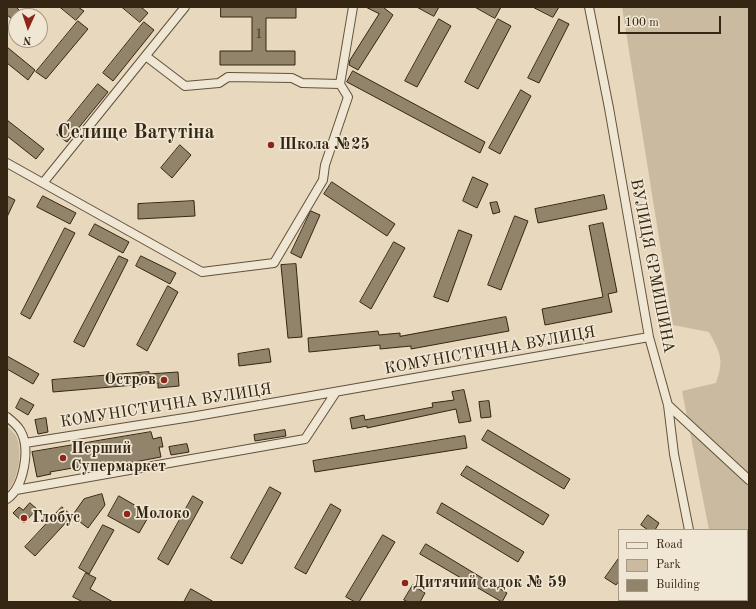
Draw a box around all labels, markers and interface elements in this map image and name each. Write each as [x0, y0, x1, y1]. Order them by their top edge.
north arrow [8, 8, 48, 48]
scale bar [620, 8, 723, 34]
text: 100 m [625, 17, 659, 29]
house number: 1 [255, 26, 263, 42]
text: N [23, 34, 32, 45]
district label: Селище Ватутіна [57, 121, 215, 145]
place label: Школа №25 [279, 135, 370, 155]
marker: Школа №25 [266, 140, 276, 150]
street label: ВУЛИЦЯ ЄРМИШИНА [626, 177, 678, 355]
street label: КОМУНІСТИЧНА ВУЛИЦЯ [383, 323, 597, 379]
place label: Остров [105, 370, 156, 390]
marker: Остров [159, 375, 169, 385]
street label: КОМУНІСТИЧНА ВУЛИЦЯ [59, 380, 273, 432]
place label: Перший Супермаркет [71, 439, 166, 477]
marker: Перший Супермаркет [58, 453, 68, 463]
place label: Молоко [135, 504, 190, 524]
place label: Глобус [32, 508, 81, 528]
marker: Молоко [122, 509, 132, 519]
marker: Глобус [19, 513, 29, 523]
legend [618, 529, 748, 601]
text: Road [656, 539, 683, 551]
text: Park [656, 559, 681, 571]
place label: Дитячий садок № 59 [413, 573, 566, 593]
marker: Дитячий садок № 59 [400, 578, 410, 588]
text: Building [656, 579, 700, 591]

